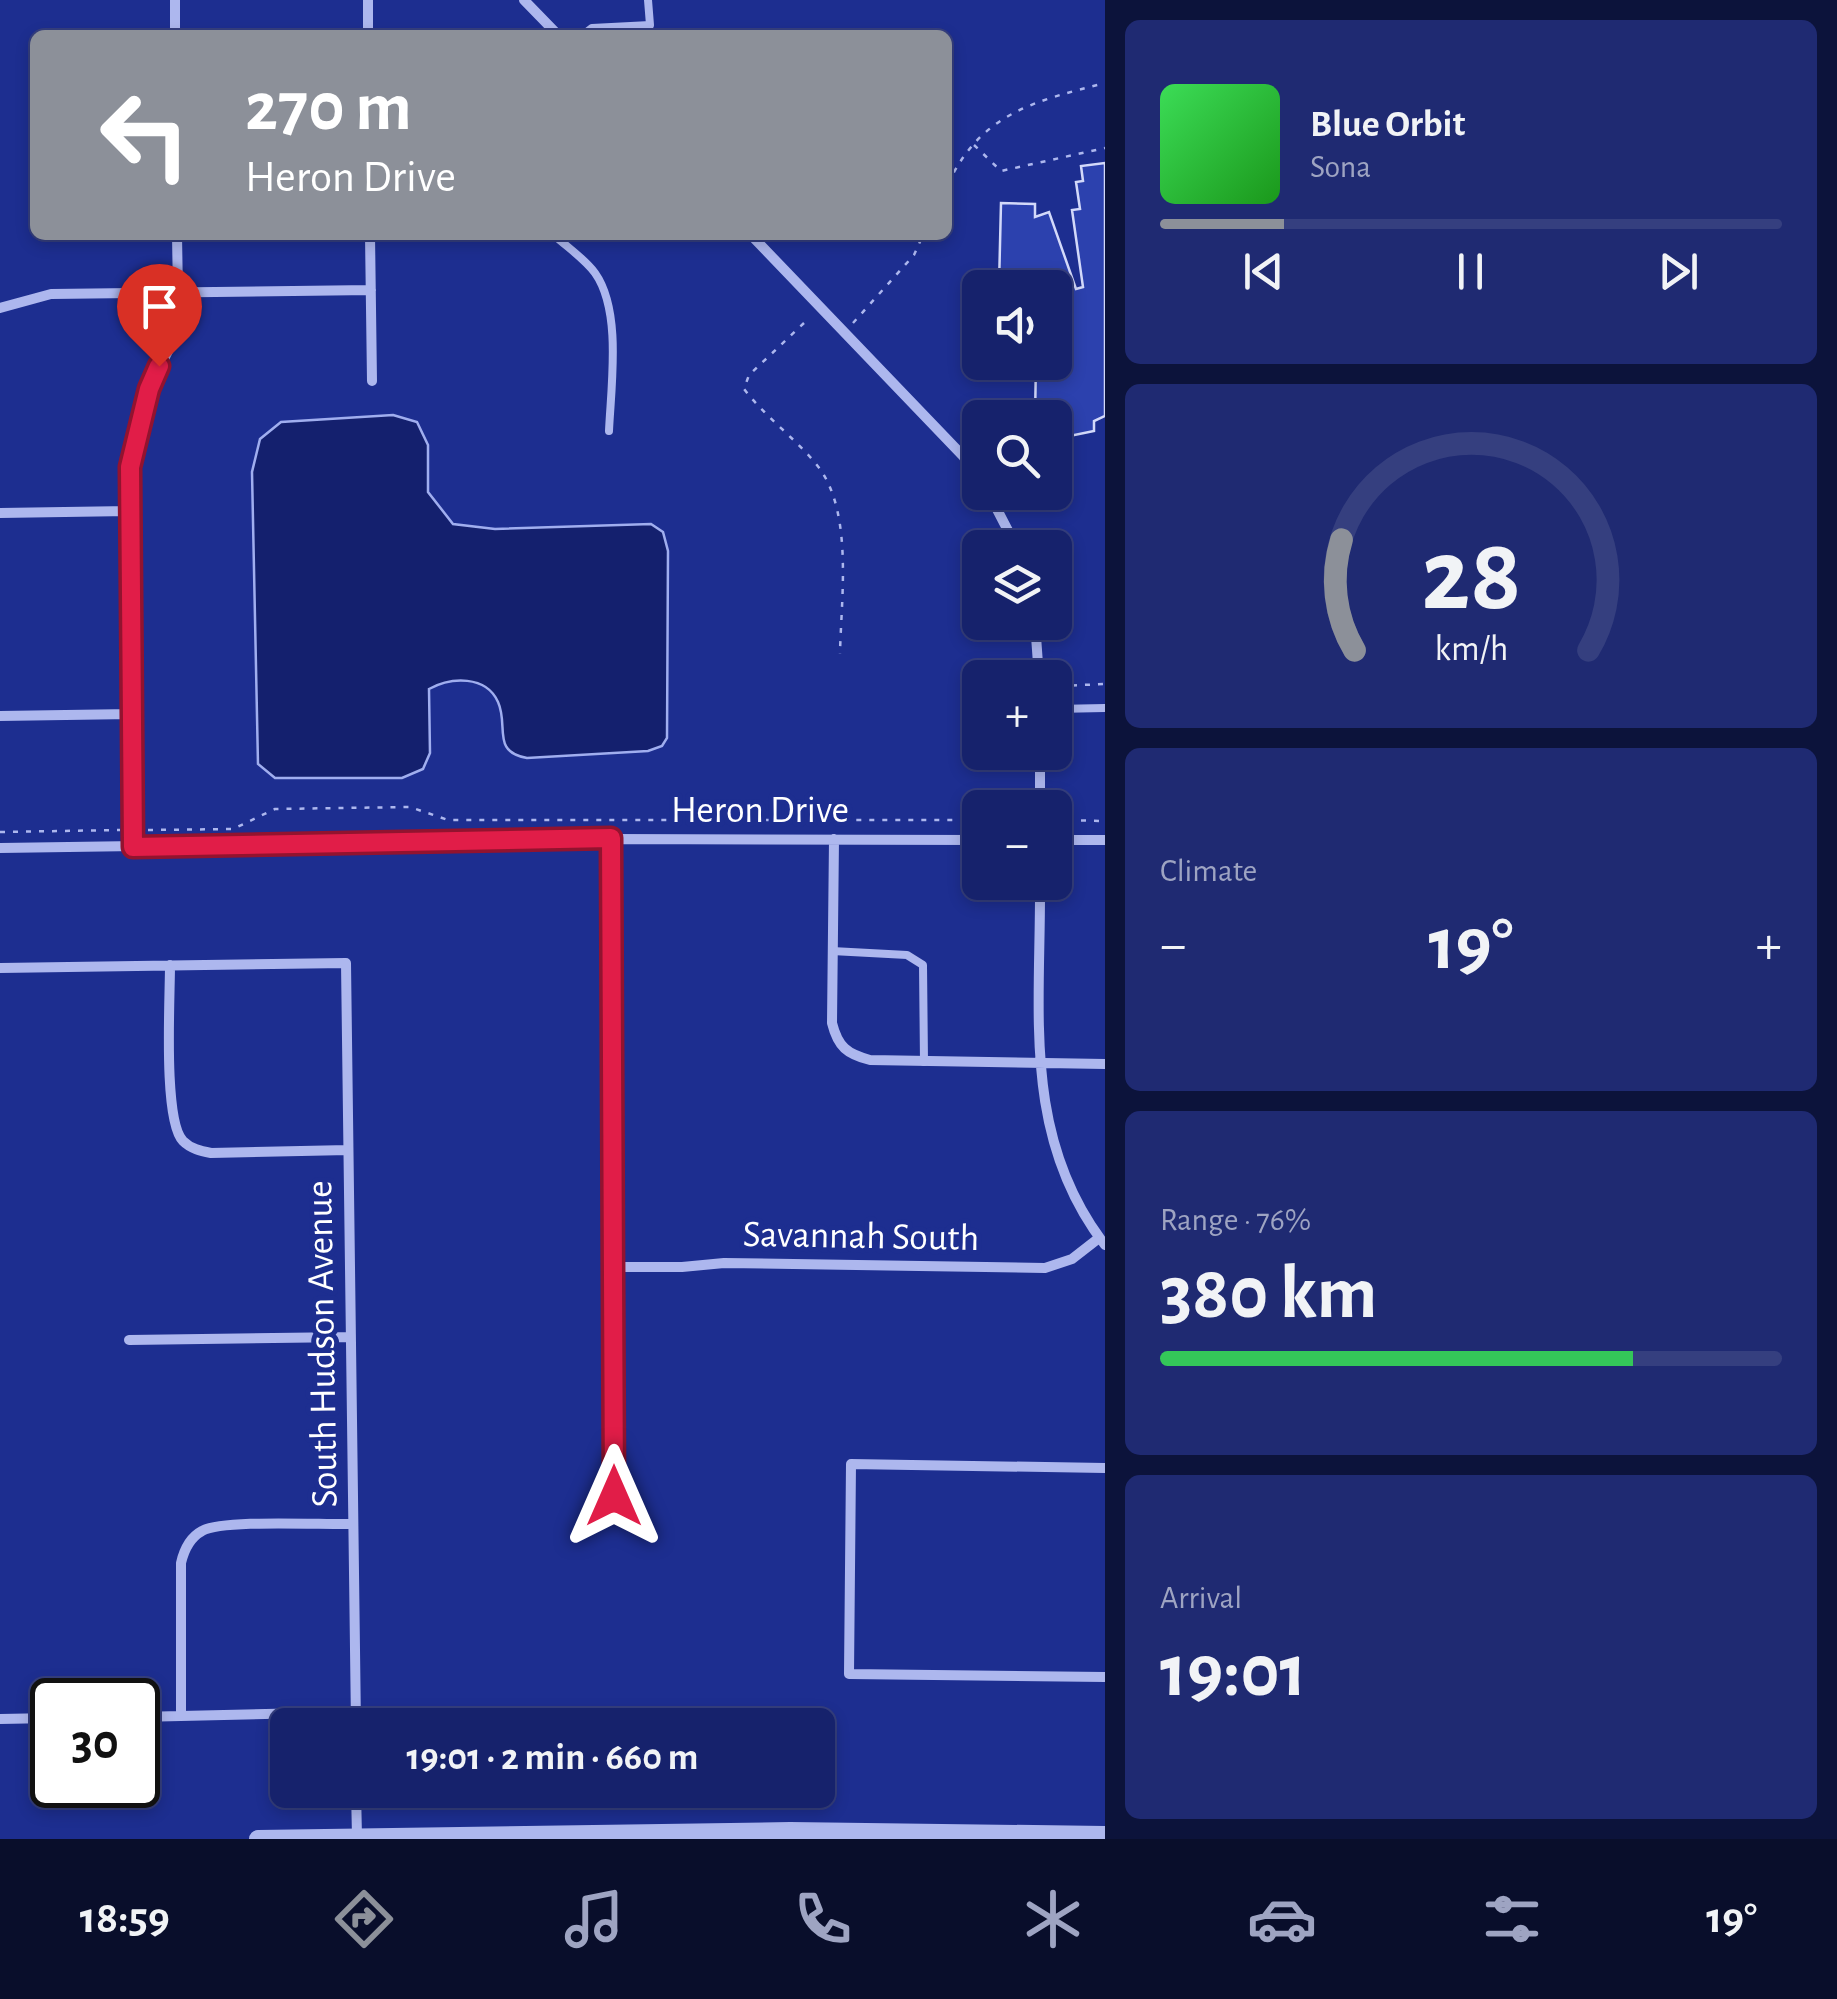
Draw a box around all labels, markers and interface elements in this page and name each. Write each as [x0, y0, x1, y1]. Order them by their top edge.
icon: left [80, 70, 210, 200]
text: 270 m [245, 73, 412, 143]
text: Blue Orbit [1310, 106, 1465, 144]
text: Sona [1310, 151, 1371, 183]
text: Heron Drive [245, 155, 456, 200]
icon: previous [1236, 244, 1291, 299]
icon: pause [1443, 244, 1498, 299]
icon: next [1651, 244, 1706, 299]
pin [117, 264, 202, 367]
map controls [962, 270, 1072, 900]
button: sound [962, 270, 1072, 380]
icon: arrive [132, 279, 187, 334]
button: search [962, 400, 1072, 510]
text: 28 [1421, 525, 1521, 629]
button: layers [962, 530, 1072, 640]
text: km/h [1434, 631, 1508, 667]
button: + [962, 660, 1072, 770]
button: − [962, 790, 1072, 900]
street label: Heron Drive [671, 792, 849, 830]
text: Climate [1160, 855, 1257, 887]
text: 19° [1428, 908, 1514, 983]
text: − [1160, 918, 1186, 973]
text: + [1756, 918, 1782, 973]
street label: South Hudson Avenue [301, 1180, 345, 1508]
text: Range · 76% [1160, 1204, 1311, 1236]
street label: Savannah South [742, 1216, 979, 1258]
text: 380 km [1160, 1257, 1377, 1332]
position arrow [562, 1444, 666, 1548]
text: Arrival [1160, 1582, 1242, 1614]
text: 19:01 [1160, 1635, 1306, 1710]
speed limit sign: 30 [30, 1678, 160, 1808]
text: 19:01 · 2 min · 660 m [407, 1739, 698, 1777]
icon: directions [329, 1884, 399, 1954]
icon: music [559, 1884, 629, 1954]
icon: phone [788, 1884, 858, 1954]
icon: climate [1018, 1884, 1088, 1954]
icon: car [1247, 1884, 1317, 1954]
icon: filters [1477, 1884, 1547, 1954]
text: 18:59 [80, 1896, 170, 1941]
text: 19° [1706, 1896, 1757, 1941]

